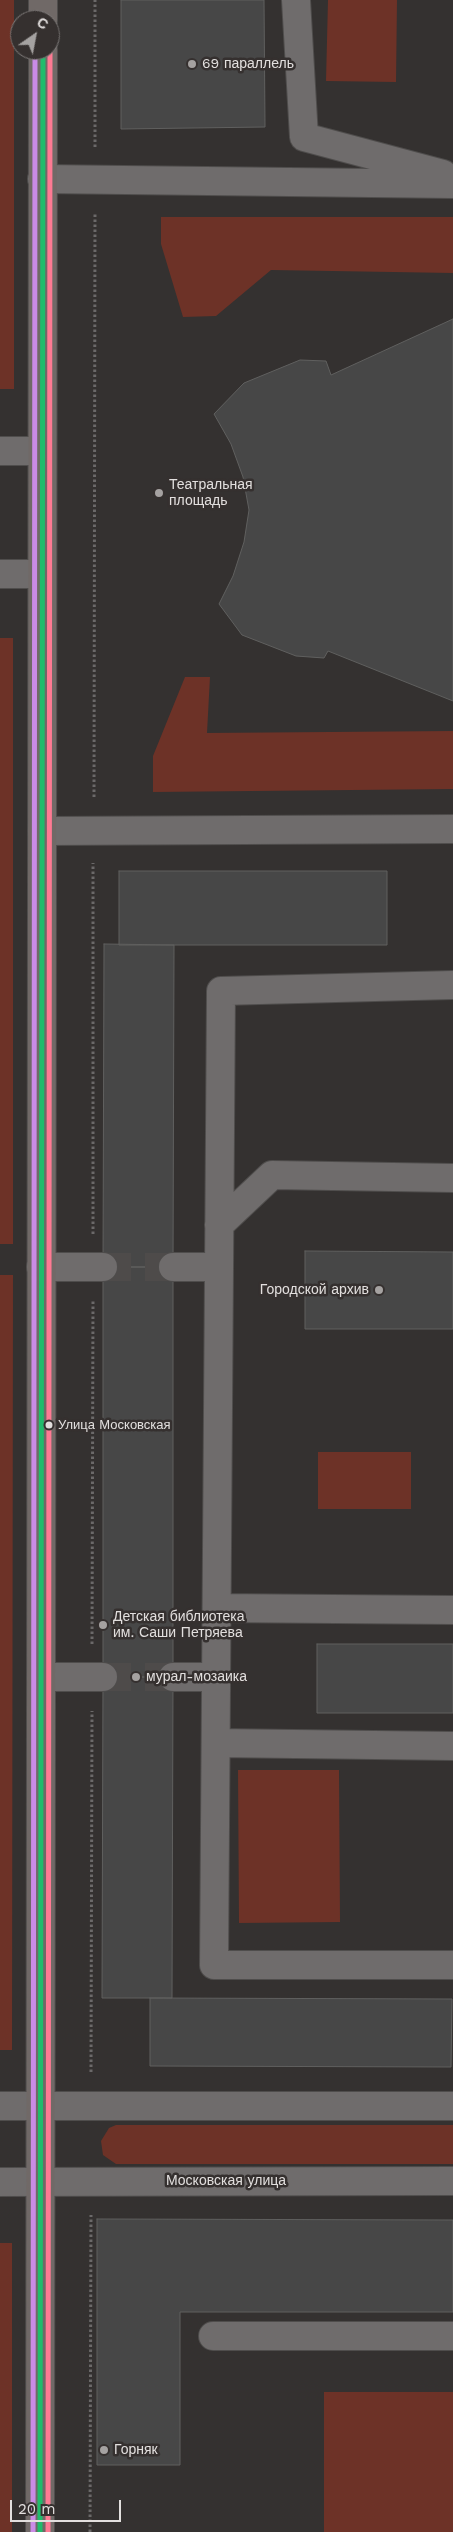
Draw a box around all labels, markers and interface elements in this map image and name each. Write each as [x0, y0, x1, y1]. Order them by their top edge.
north arrow [10, 10, 60, 60]
text: С [34, 14, 51, 33]
place label: 69 параллель [202, 56, 294, 72]
marker: 69 параллель [186, 58, 198, 70]
place label: Театральная площадь [169, 477, 253, 510]
marker: Театральная площадь [153, 487, 165, 499]
place label: Городской архив [260, 1282, 369, 1298]
marker: Городской архив [373, 1284, 385, 1296]
place label: Улица Московская [58, 1417, 171, 1433]
marker: Улица Московская [44, 1420, 54, 1430]
place label: Детская библиотека им. Саши Петряева [113, 1609, 245, 1641]
marker: Детская библиотека им. Саши Петряева [97, 1619, 109, 1631]
place label: мурал-мозаика [146, 1669, 247, 1685]
marker: мурал-мозаика [130, 1671, 142, 1683]
street label: Московская улица [166, 2173, 286, 2189]
place label: Горняк [114, 2442, 158, 2458]
marker: Горняк [98, 2444, 110, 2456]
scale bar [12, 2490, 124, 2522]
text: 20 m [18, 2500, 56, 2518]

